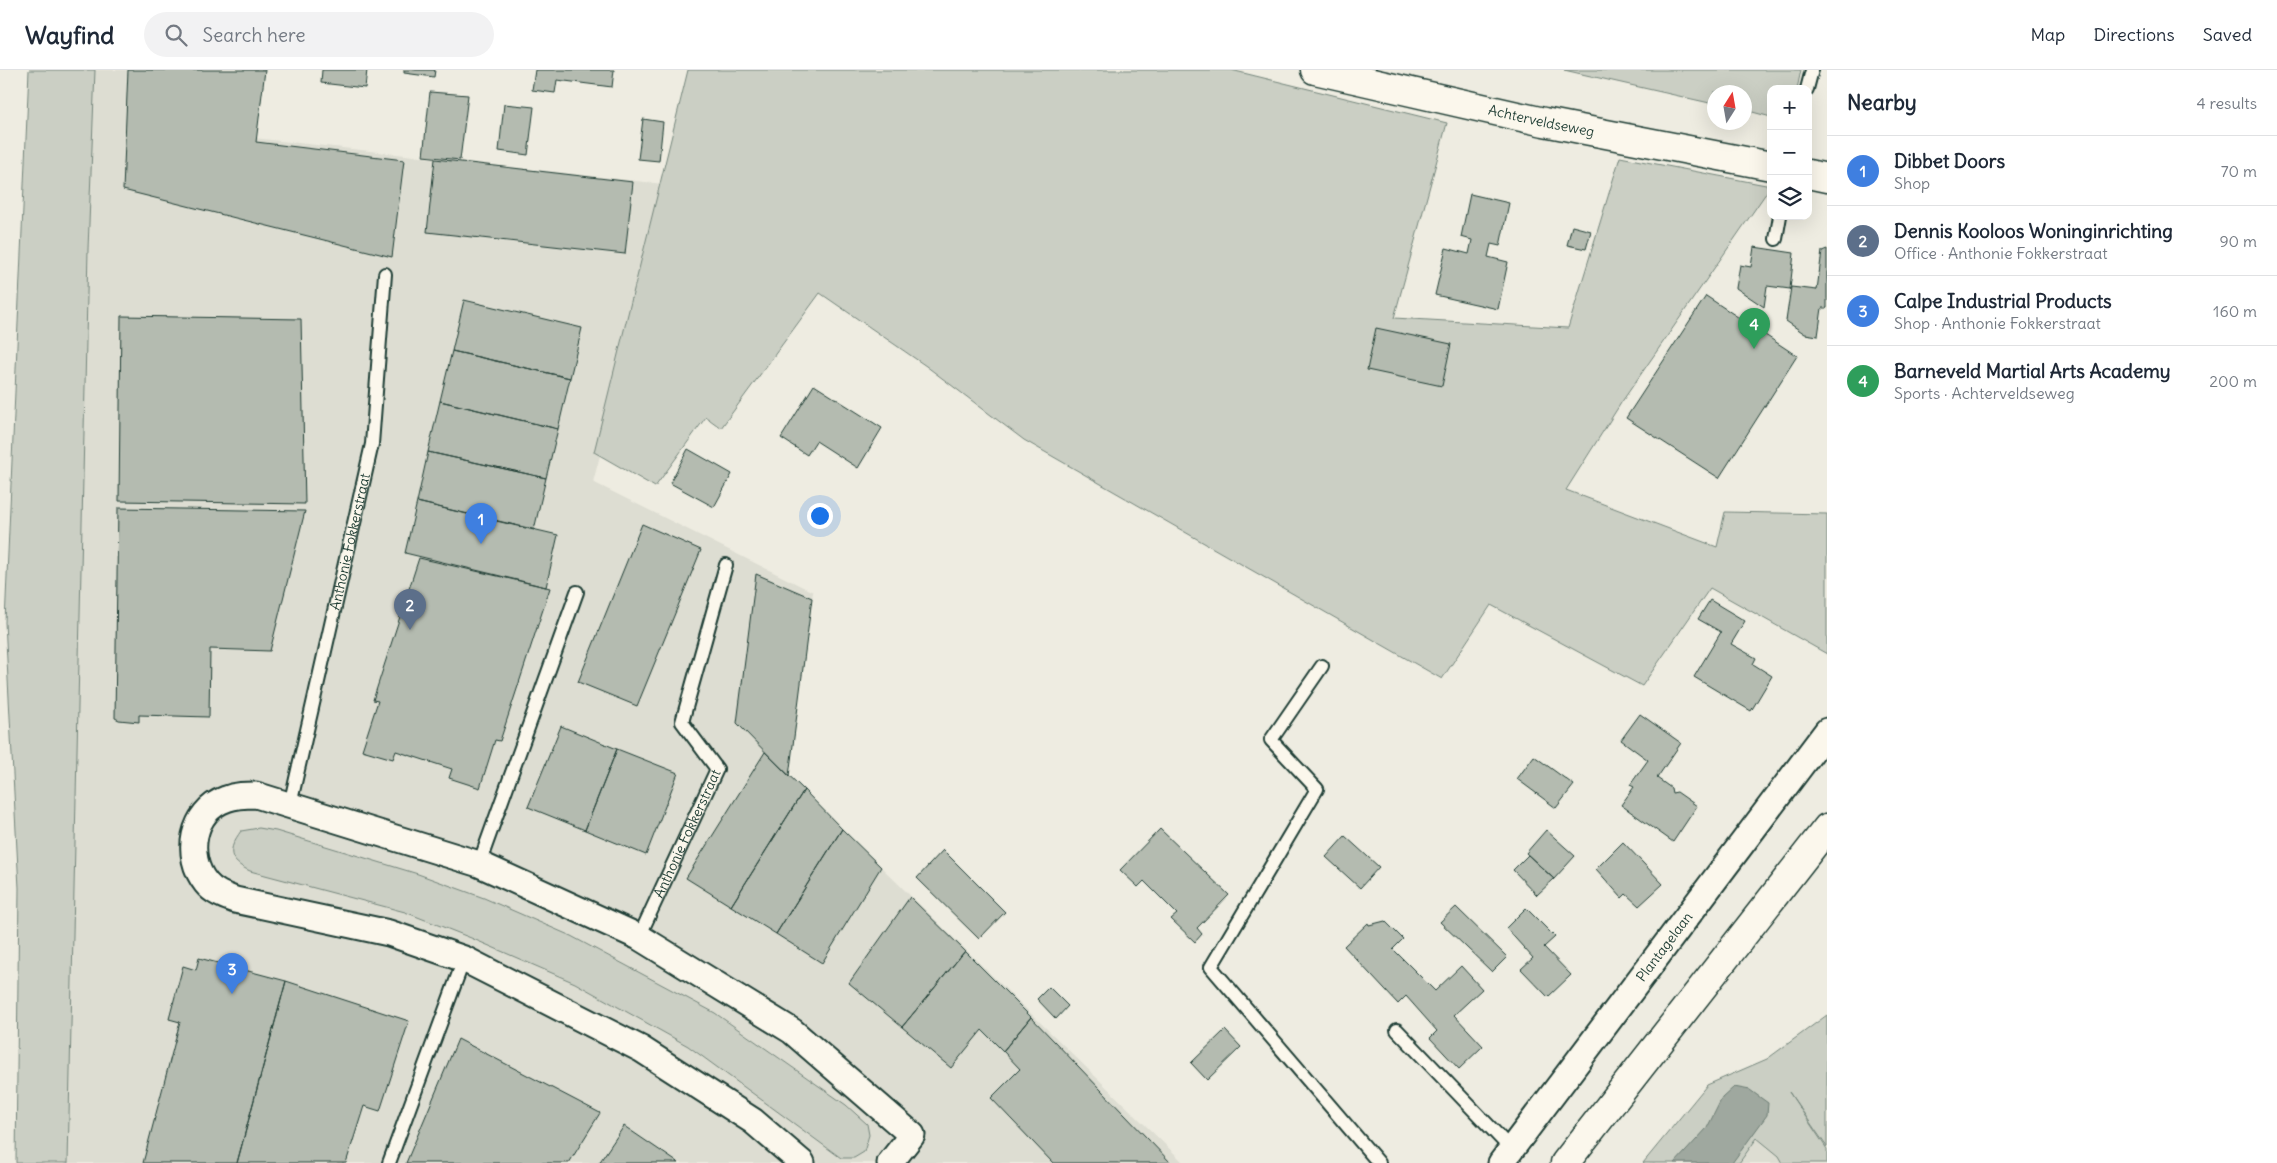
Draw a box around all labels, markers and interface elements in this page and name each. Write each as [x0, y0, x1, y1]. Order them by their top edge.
search box [144, 12, 494, 57]
text: Wayfind [25, 20, 114, 50]
icon: search [162, 21, 190, 49]
text: Search here [202, 23, 306, 47]
text: Map [2030, 23, 2065, 46]
text: Directions [2093, 23, 2175, 46]
text: Saved [2203, 23, 2252, 46]
north arrow [1707, 85, 1752, 130]
map controls [1767, 85, 1812, 220]
button: + [1767, 85, 1812, 130]
text: Nearby [1847, 89, 1917, 116]
text: 4 results [2196, 93, 2257, 113]
street label: Achterveldseweg [1487, 101, 1596, 141]
button: − [1767, 130, 1812, 175]
text: Dibbet Doors [1894, 149, 2005, 173]
text: 1 [1860, 161, 1866, 181]
text: 70 m [2221, 161, 2257, 181]
text: Shop [1894, 173, 1930, 193]
button: layers [1767, 175, 1812, 220]
text: Dennis Kooloos Woninginrichting [1894, 219, 2173, 243]
text: 2 [1859, 231, 1867, 251]
text: 90 m [2219, 231, 2257, 251]
text: Office · Anthonie Fokkerstraat [1894, 243, 2108, 263]
text: Calpe Industrial Products [1894, 289, 2112, 313]
text: 3 [1858, 301, 1868, 321]
text: 160 m [2213, 301, 2257, 321]
pin: 4 [1738, 308, 1770, 349]
text: Shop · Anthonie Fokkerstraat [1894, 313, 2101, 333]
text: Barneveld Martial Arts Academy [1894, 359, 2171, 383]
text: 4 [1858, 371, 1868, 391]
text: 200 m [2209, 371, 2257, 391]
text: Sports · Achterveldseweg [1894, 383, 2075, 403]
street label: Anthonie Fokkerstraat [326, 471, 374, 612]
pin: 1 [465, 503, 497, 544]
your location [807, 503, 833, 529]
pin: 2 [394, 589, 426, 630]
street label: Anthonie Fokkerstraat [649, 766, 725, 901]
street label: Plantagelaan [1632, 908, 1696, 985]
pin: 3 [216, 953, 248, 994]

